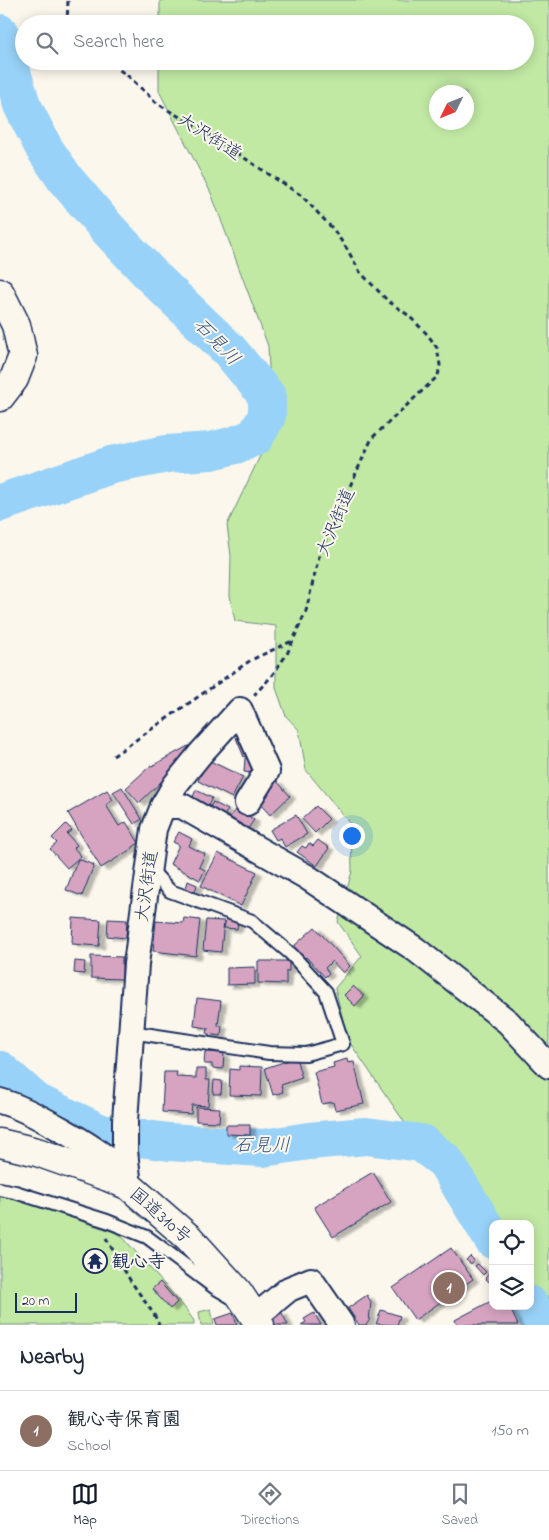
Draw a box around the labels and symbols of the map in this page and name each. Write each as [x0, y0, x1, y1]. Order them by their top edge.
north arrow [429, 85, 474, 130]
street label: 大沢街道 [172, 108, 246, 168]
water label: 石見川 [187, 313, 246, 373]
street label: 大沢街道 [311, 485, 363, 561]
your location [339, 823, 365, 849]
street label: 大沢街道 [130, 849, 166, 924]
water label: 石見川 [233, 1133, 291, 1160]
street label: 国道310号 [123, 1182, 196, 1251]
temple icon: 観心寺 [82, 1248, 108, 1274]
place label: 観心寺 [112, 1250, 166, 1276]
pin: 1 [433, 1269, 465, 1307]
scale bar [15, 1290, 78, 1313]

